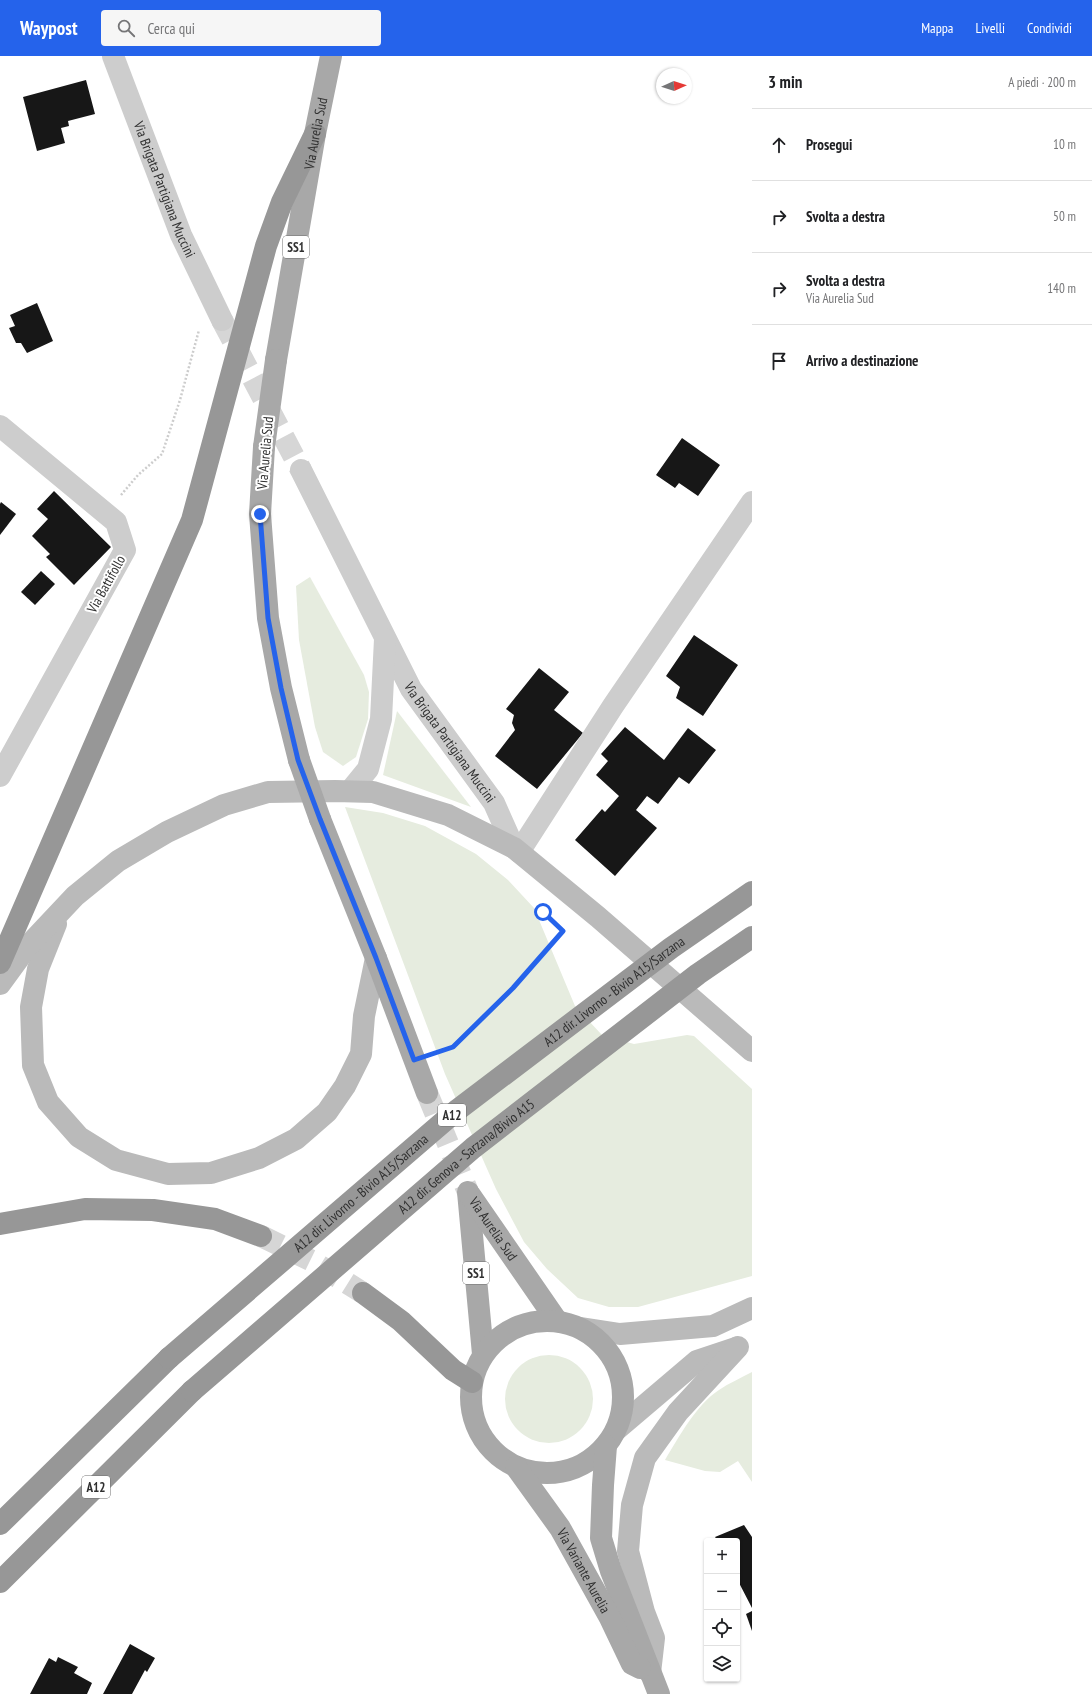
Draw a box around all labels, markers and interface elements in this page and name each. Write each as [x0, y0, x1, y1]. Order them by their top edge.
search box [101, 10, 381, 46]
text: Waypost [20, 16, 77, 40]
icon: search [115, 17, 137, 39]
text: Cerca qui [147, 19, 195, 38]
text: Mappa [921, 19, 953, 37]
text: Livelli [975, 19, 1005, 37]
text: Condividi [1027, 19, 1072, 37]
north arrow [656, 68, 692, 104]
text: 3 min [768, 71, 802, 93]
text: A piedi · 200 m [1008, 74, 1076, 91]
street label: Via Aurelia Sud [300, 96, 331, 172]
street label: Via Brigata Partigiana Muccini [129, 118, 199, 260]
icon: ahead [768, 134, 790, 156]
text: Prosegui [806, 135, 852, 154]
text: 10 m [1053, 136, 1076, 153]
icon: right [768, 206, 790, 228]
text: Svolta a destra [806, 207, 885, 226]
text: 50 m [1053, 208, 1076, 225]
road number: SS1 [283, 236, 309, 258]
text: Svolta a destra [806, 271, 885, 290]
icon: right [768, 278, 790, 300]
text: 140 m [1047, 280, 1076, 297]
text: Via Aurelia Sud [806, 290, 874, 307]
icon: arrive [768, 350, 790, 372]
text: Arrivo a destinazione [806, 351, 919, 370]
street label: Via Aurelia Sud [253, 416, 277, 491]
route end [251, 505, 269, 523]
street label: Via Battifollo [82, 552, 129, 617]
street label: Via Brigata Partigiana Muccini [400, 678, 500, 806]
route start [534, 903, 552, 921]
street label: A12 dir. Livorno - Bivio A15/Sarzana [540, 932, 688, 1050]
street label: A12 dir. Genova - Sarzana/Bivio A15 [394, 1095, 538, 1218]
road number: A12 [438, 1104, 466, 1126]
street label: A12 dir. Livorno - Bivio A15/Sarzana [290, 1130, 432, 1256]
street label: Via Aurelia Sud [465, 1193, 521, 1264]
road number: SS1 [463, 1262, 489, 1284]
road number: A12 [82, 1476, 110, 1498]
street label: Via Variante Aurelia [552, 1524, 614, 1616]
map controls [704, 1538, 740, 1682]
button: + [704, 1538, 740, 1574]
button: − [704, 1574, 740, 1610]
button: locate [704, 1610, 740, 1646]
button: layers [704, 1646, 740, 1682]

